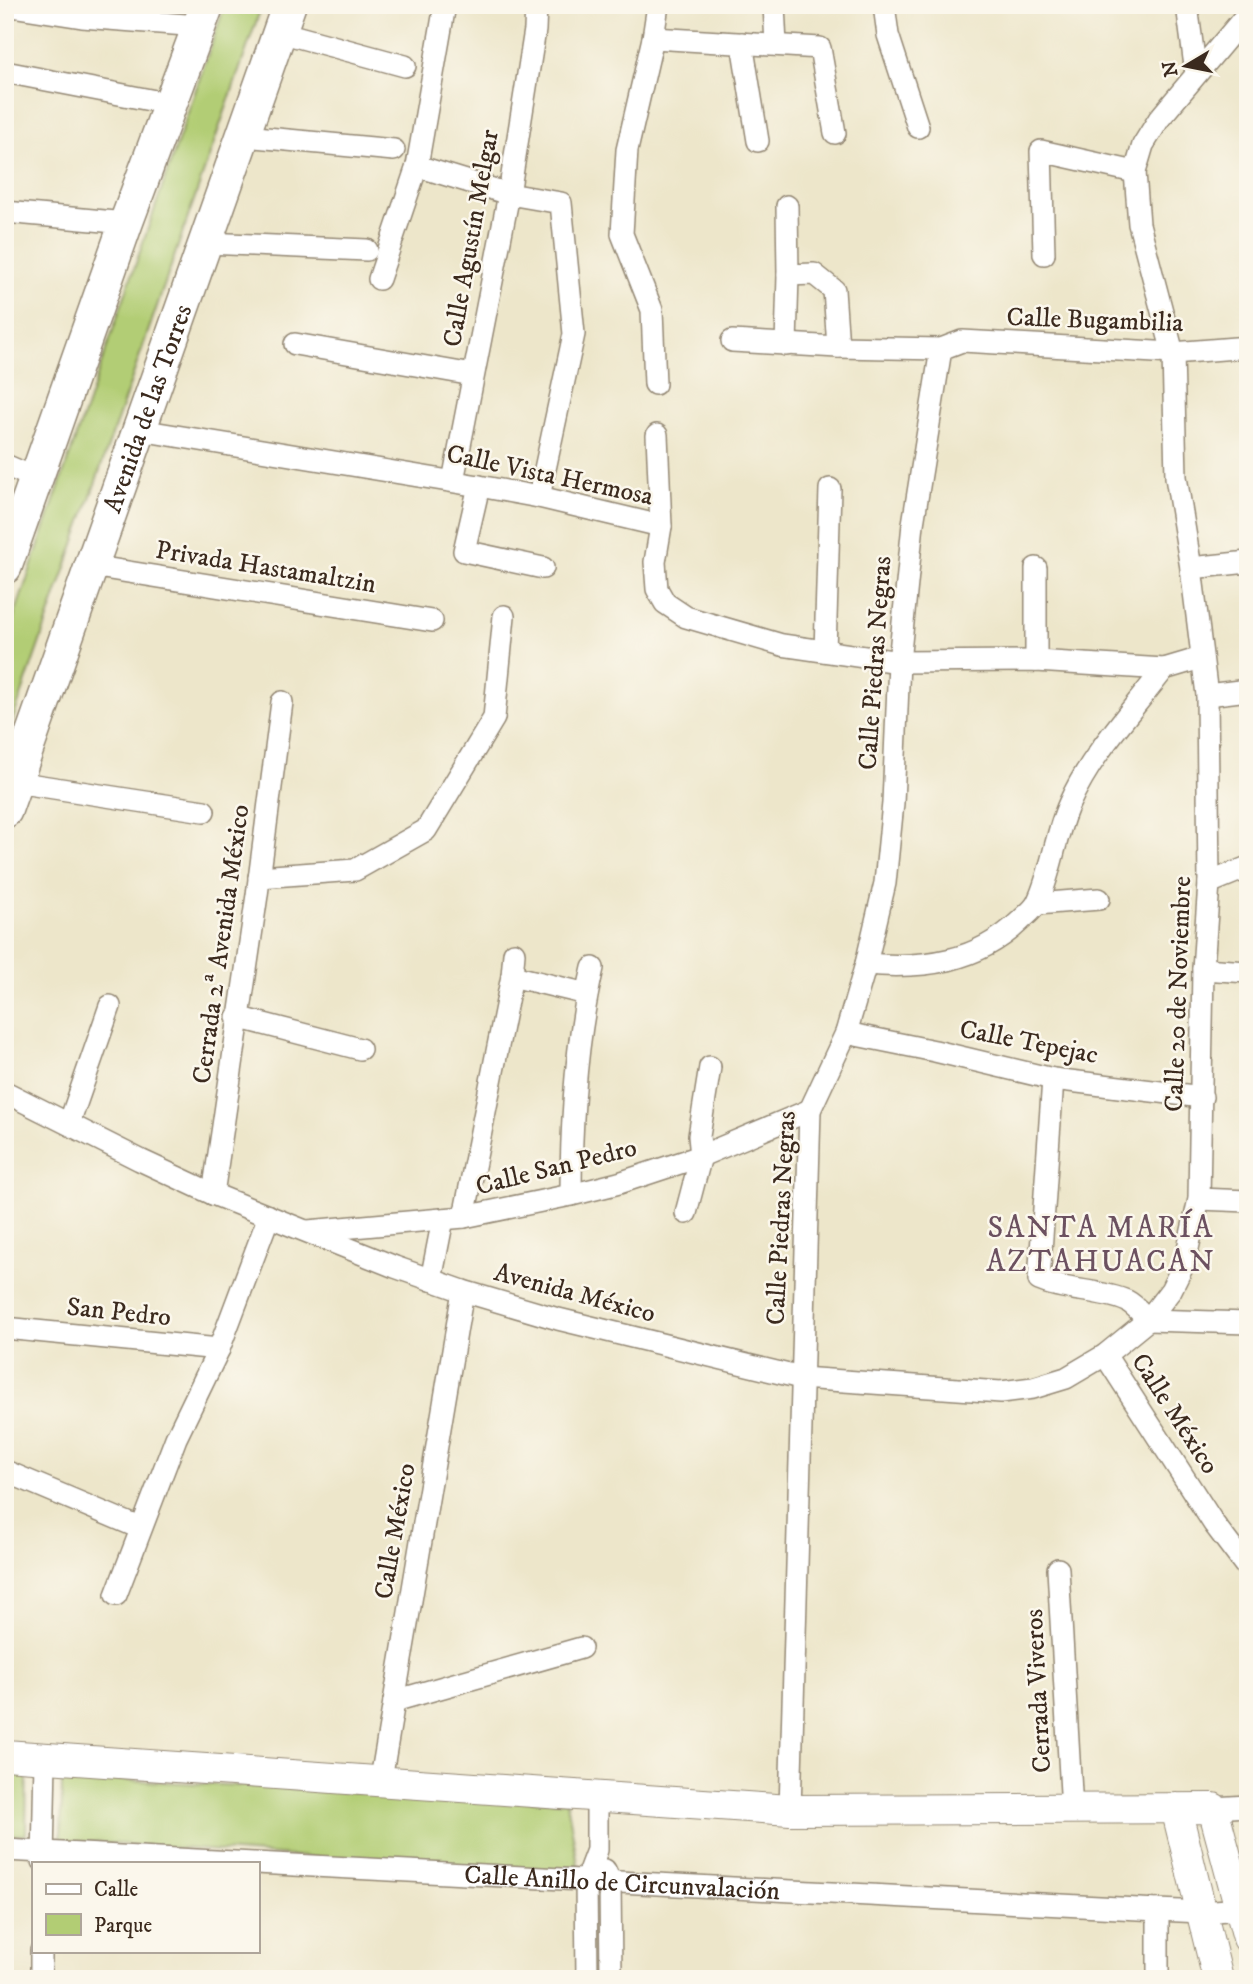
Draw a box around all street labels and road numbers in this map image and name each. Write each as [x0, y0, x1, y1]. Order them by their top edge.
street label: Calle Agustín Melgar [436, 127, 507, 350]
street label: Avenida de las Torres [96, 300, 200, 517]
street label: Calle Bugambilia [1006, 301, 1184, 340]
street label: Calle Vista Hermosa [443, 437, 656, 513]
street label: Privada Hastamaltzin [153, 534, 379, 601]
street label: Calle Piedras Negras [852, 555, 899, 771]
street label: Cerrada 2ª Avenida México [186, 802, 257, 1086]
street label: Calle 20 de Noviembre [1158, 875, 1199, 1113]
street label: Calle Tepejac [957, 1013, 1101, 1072]
street label: Calle Piedras Negras [759, 1110, 804, 1326]
street label: Calle San Pedro [472, 1132, 640, 1203]
street label: Avenida México [490, 1256, 659, 1331]
street label: San Pedro [65, 1291, 173, 1334]
street label: Calle México [1123, 1347, 1226, 1481]
street label: Calle México [367, 1461, 424, 1602]
street label: Cerrada Viveros [1018, 1608, 1059, 1774]
street label: Calle Anillo de Circunvalación [463, 1859, 781, 1908]

